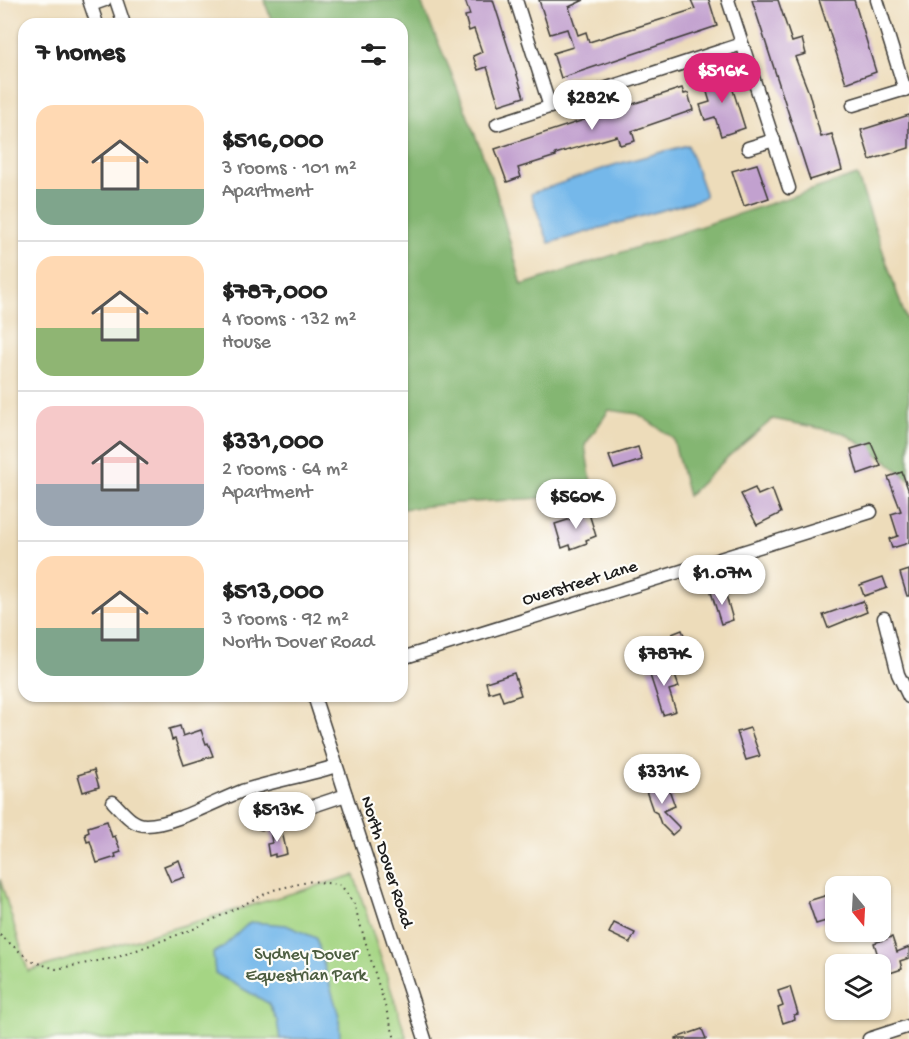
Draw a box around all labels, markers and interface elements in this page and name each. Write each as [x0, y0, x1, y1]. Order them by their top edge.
icon: filters [357, 38, 390, 71]
text: 7 homes [36, 39, 125, 70]
pin: $516K [680, 53, 764, 104]
text: $516K [698, 61, 746, 84]
pin: $282K [550, 80, 634, 131]
text: $282K [567, 88, 617, 111]
text: $516,000 [222, 127, 324, 158]
icon: home [84, 129, 156, 201]
text: 3 rooms · 101 m² [222, 158, 357, 181]
text: Apartment [222, 181, 312, 204]
text: $787,000 [222, 278, 327, 309]
icon: home [84, 280, 156, 352]
text: 4 rooms · 132 m² [222, 309, 356, 332]
text: House [222, 332, 271, 355]
text: $331,000 [222, 428, 324, 459]
icon: home [84, 430, 156, 502]
text: 2 rooms · 64 m² [222, 459, 348, 482]
pin: $560K [534, 479, 618, 530]
text: Apartment [222, 482, 312, 505]
text: $560K [550, 487, 602, 510]
pin: $1.07M [673, 555, 771, 606]
street label: Overstreet Lane [520, 556, 641, 611]
text: $1.07M [693, 563, 751, 586]
text: $513,000 [222, 578, 324, 609]
icon: home [84, 580, 156, 652]
text: 3 rooms · 92 m² [222, 609, 349, 632]
text: North Dover Road [222, 632, 374, 655]
pin: $787K [622, 636, 706, 687]
text: $787K [638, 644, 690, 667]
pin: $331K [620, 754, 704, 805]
text: $331K [638, 762, 686, 785]
pin: $513K [235, 792, 319, 843]
street label: North Dover Road [355, 794, 418, 932]
text: $513K [253, 800, 301, 823]
north arrow [825, 876, 891, 942]
map controls [825, 876, 891, 1020]
park label: Sydney Dover Equestrian Park [245, 945, 369, 987]
button: layers [825, 954, 891, 1020]

